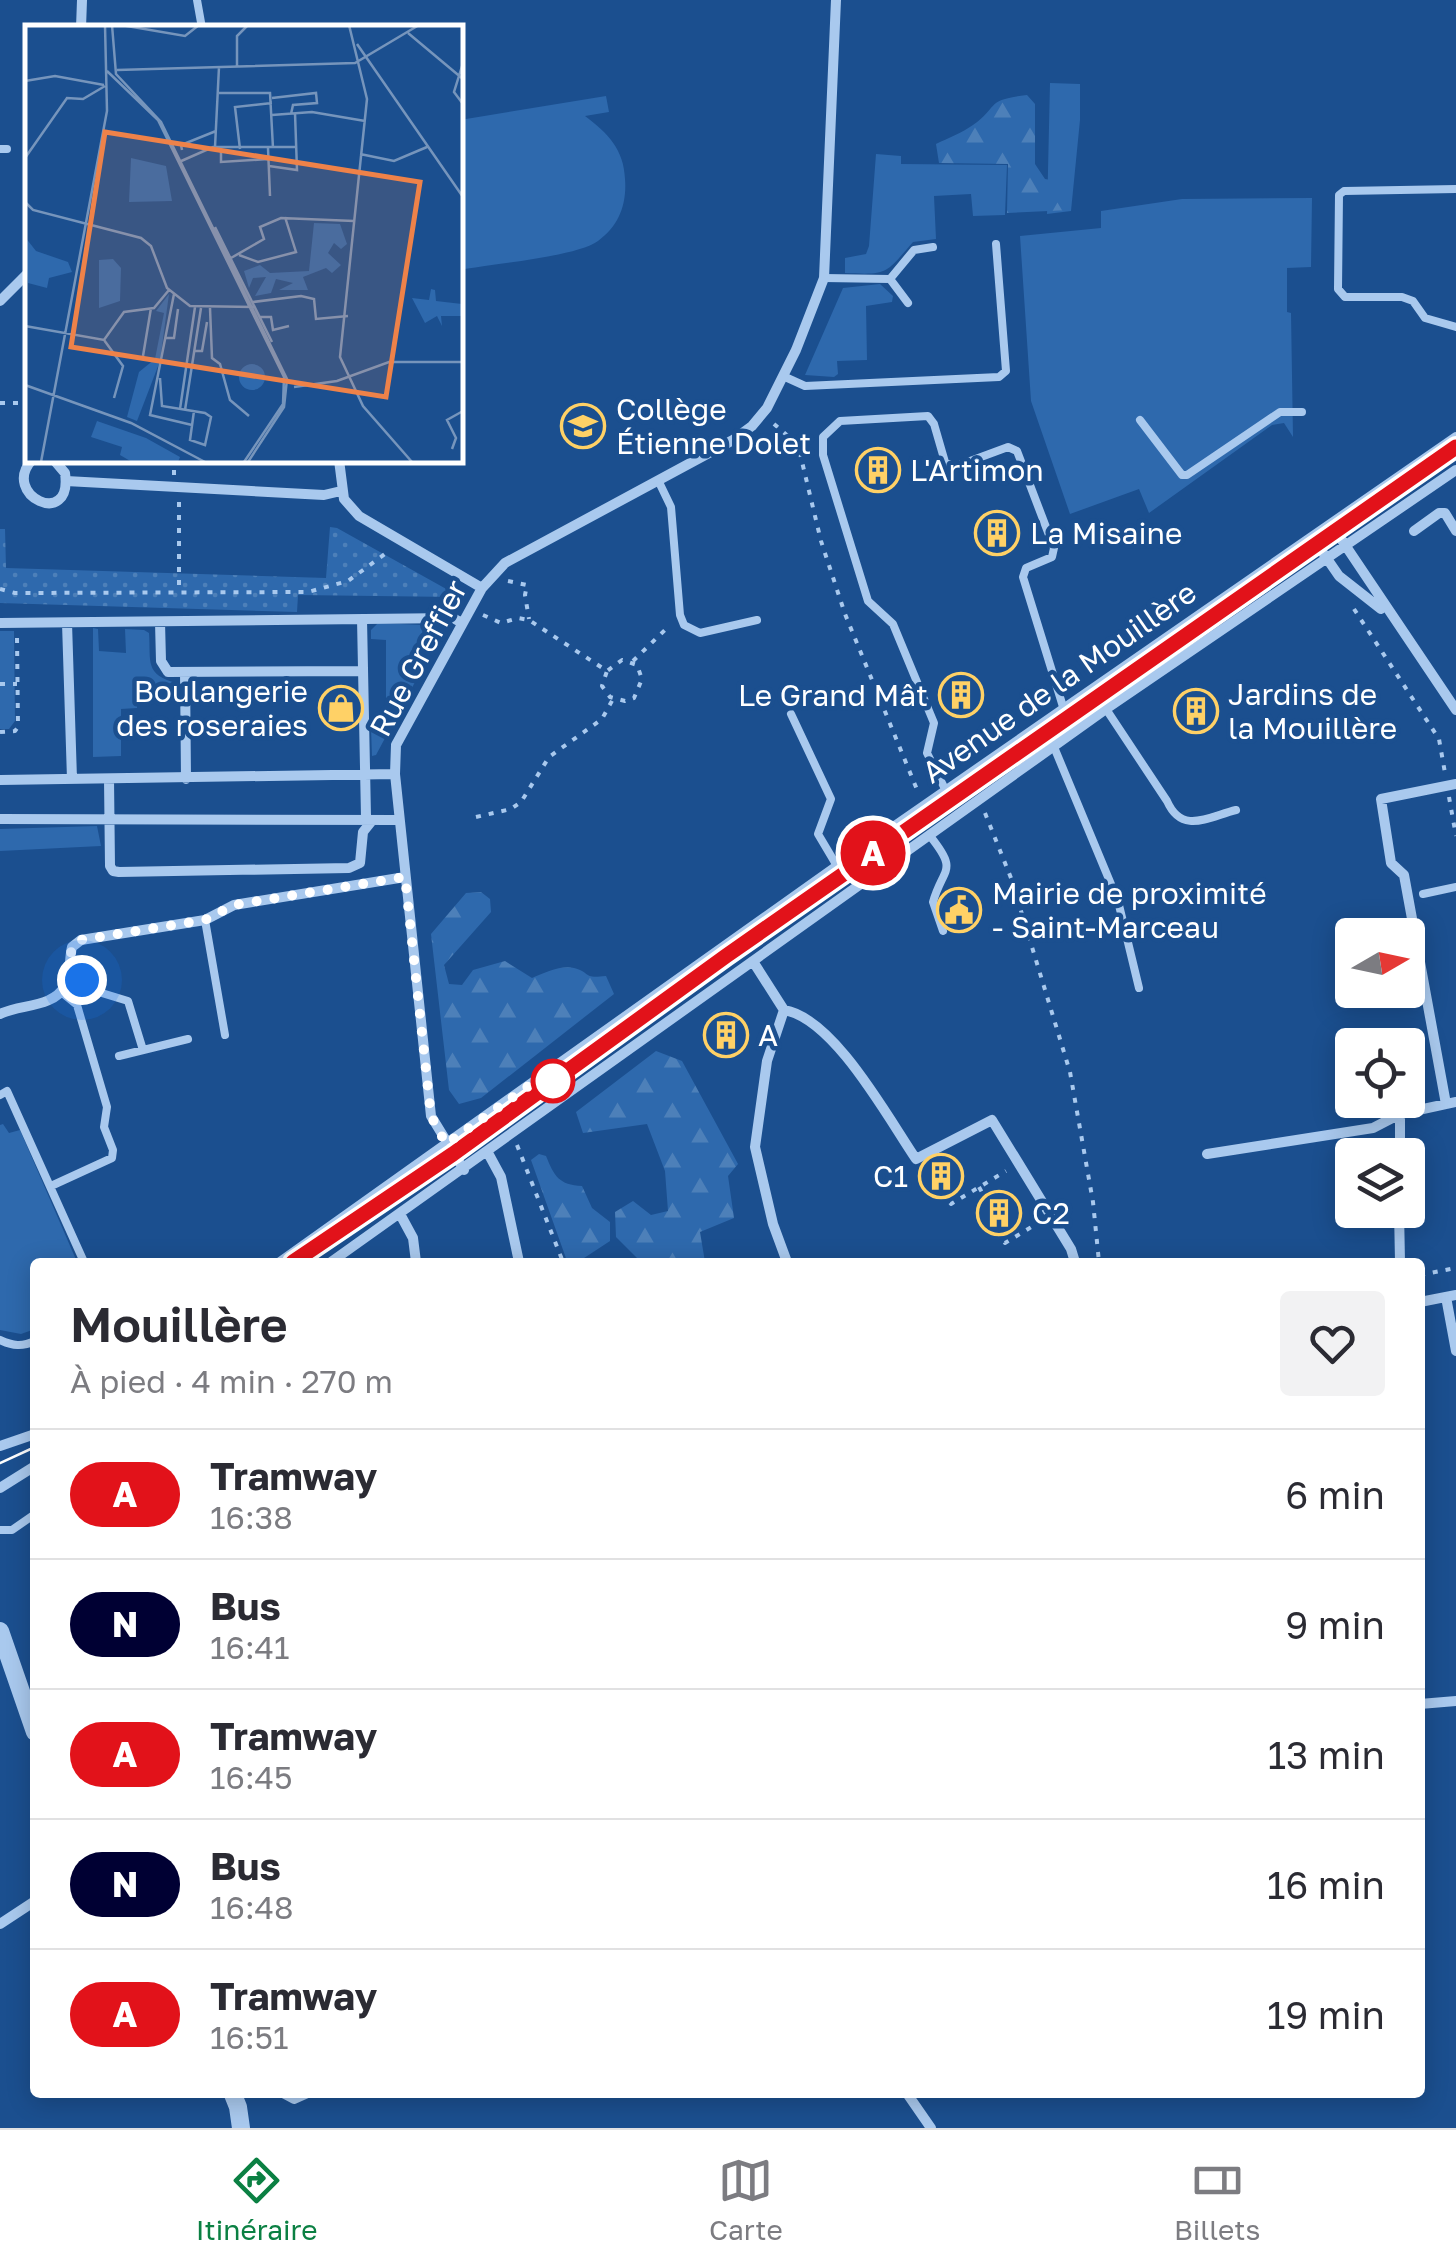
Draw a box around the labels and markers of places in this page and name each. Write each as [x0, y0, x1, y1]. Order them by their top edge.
place label: Collège Étienne Dolet [616, 391, 811, 461]
school or university icon: Collège Étienne Dolet [560, 403, 606, 449]
building icon: L'Artimon [855, 447, 901, 493]
place label: L'Artimon [910, 452, 1044, 488]
building icon: La Misaine [974, 510, 1020, 556]
place label: La Misaine [1030, 515, 1182, 551]
building icon: Le Grand Mât [938, 672, 984, 718]
place label: Boulangerie des roseraies [116, 673, 308, 743]
place label: Jardins de la Mouillère [1228, 676, 1397, 746]
place label: Le Grand Mât [738, 677, 928, 713]
shop icon: Boulangerie des roseraies [318, 685, 364, 731]
building icon: Jardins de la Mouillère [1173, 688, 1219, 734]
line badge: A [840, 820, 906, 886]
place label: Mairie de proximité - Saint-Marceau [992, 875, 1267, 945]
public building icon: Mairie de proximité - Saint-Marceau [936, 887, 982, 933]
building icon: A [703, 1012, 749, 1058]
place label: A [758, 1017, 778, 1053]
unlabelled marker [532, 1060, 574, 1102]
building icon: C1 [918, 1153, 964, 1199]
place label: C1 [873, 1158, 908, 1194]
building icon: C2 [976, 1190, 1022, 1236]
place label: C2 [1032, 1195, 1070, 1231]

